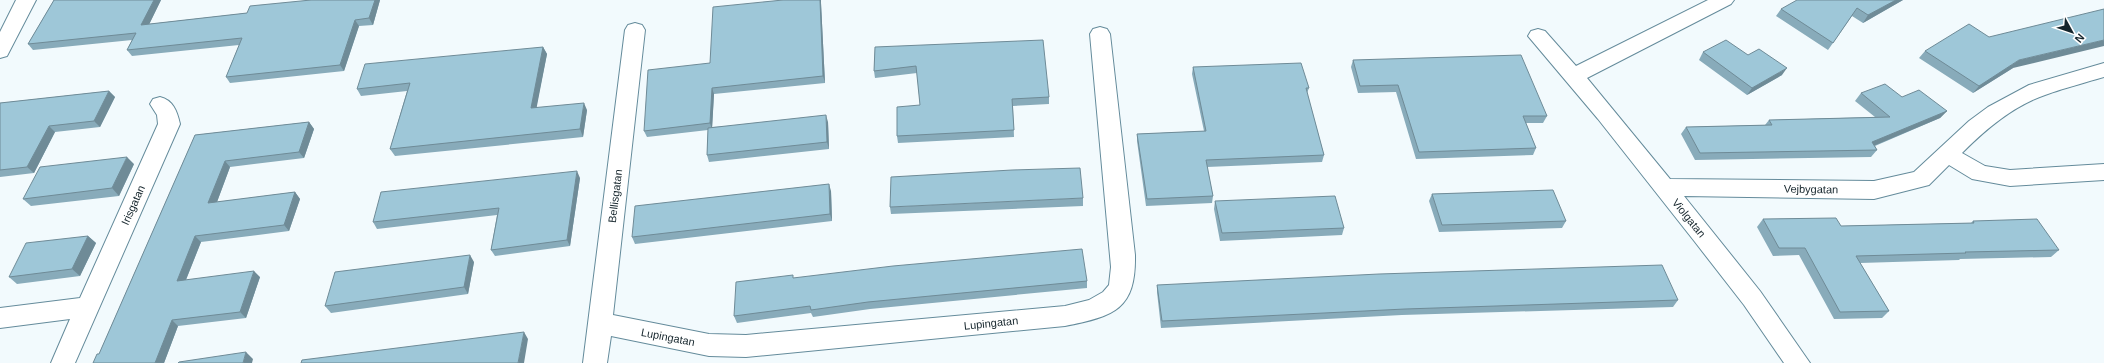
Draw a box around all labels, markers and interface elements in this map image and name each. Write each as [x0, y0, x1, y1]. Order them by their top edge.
north arrow [2052, 12, 2092, 52]
text: N [2072, 32, 2087, 45]
street label: Bellisgatan [606, 169, 624, 223]
street label: Irisgatan [119, 183, 147, 227]
street label: Vejbygatan [1784, 183, 1838, 195]
street label: Violgatan [1670, 196, 1708, 240]
street label: Lupingatan [963, 314, 1019, 332]
street label: Lupingatan [640, 326, 696, 348]

